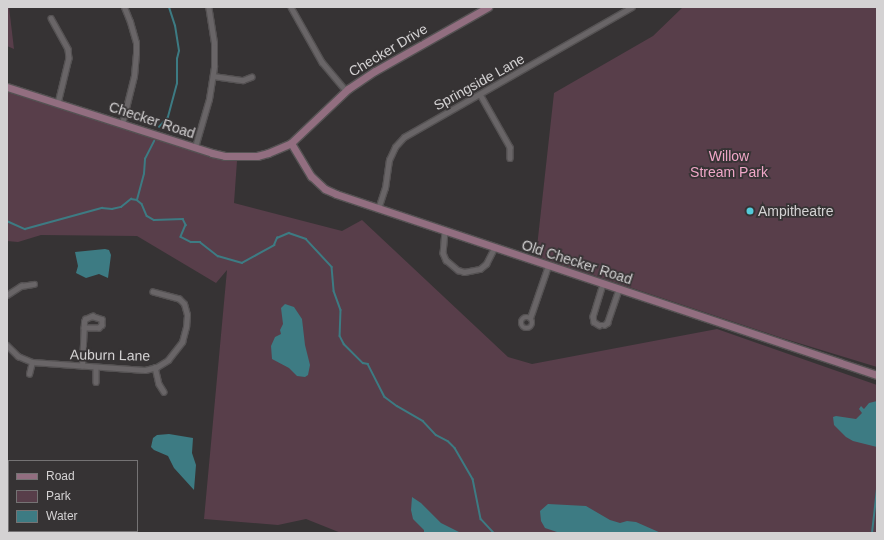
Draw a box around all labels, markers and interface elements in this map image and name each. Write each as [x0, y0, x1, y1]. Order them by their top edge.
street label: Checker Drive [346, 20, 430, 80]
street label: Springside Lane [431, 50, 527, 114]
street label: Checker Road [107, 98, 197, 142]
park label: Willow Stream Park [690, 148, 768, 180]
place label: Ampitheatre [758, 203, 833, 219]
marker: Ampitheatre [745, 206, 755, 216]
street label: Old Checker Road [520, 236, 634, 288]
street label: Auburn Lane [70, 346, 150, 364]
legend [8, 460, 138, 532]
text: Road [46, 469, 75, 483]
text: Park [46, 489, 71, 503]
text: Water [46, 509, 78, 523]

